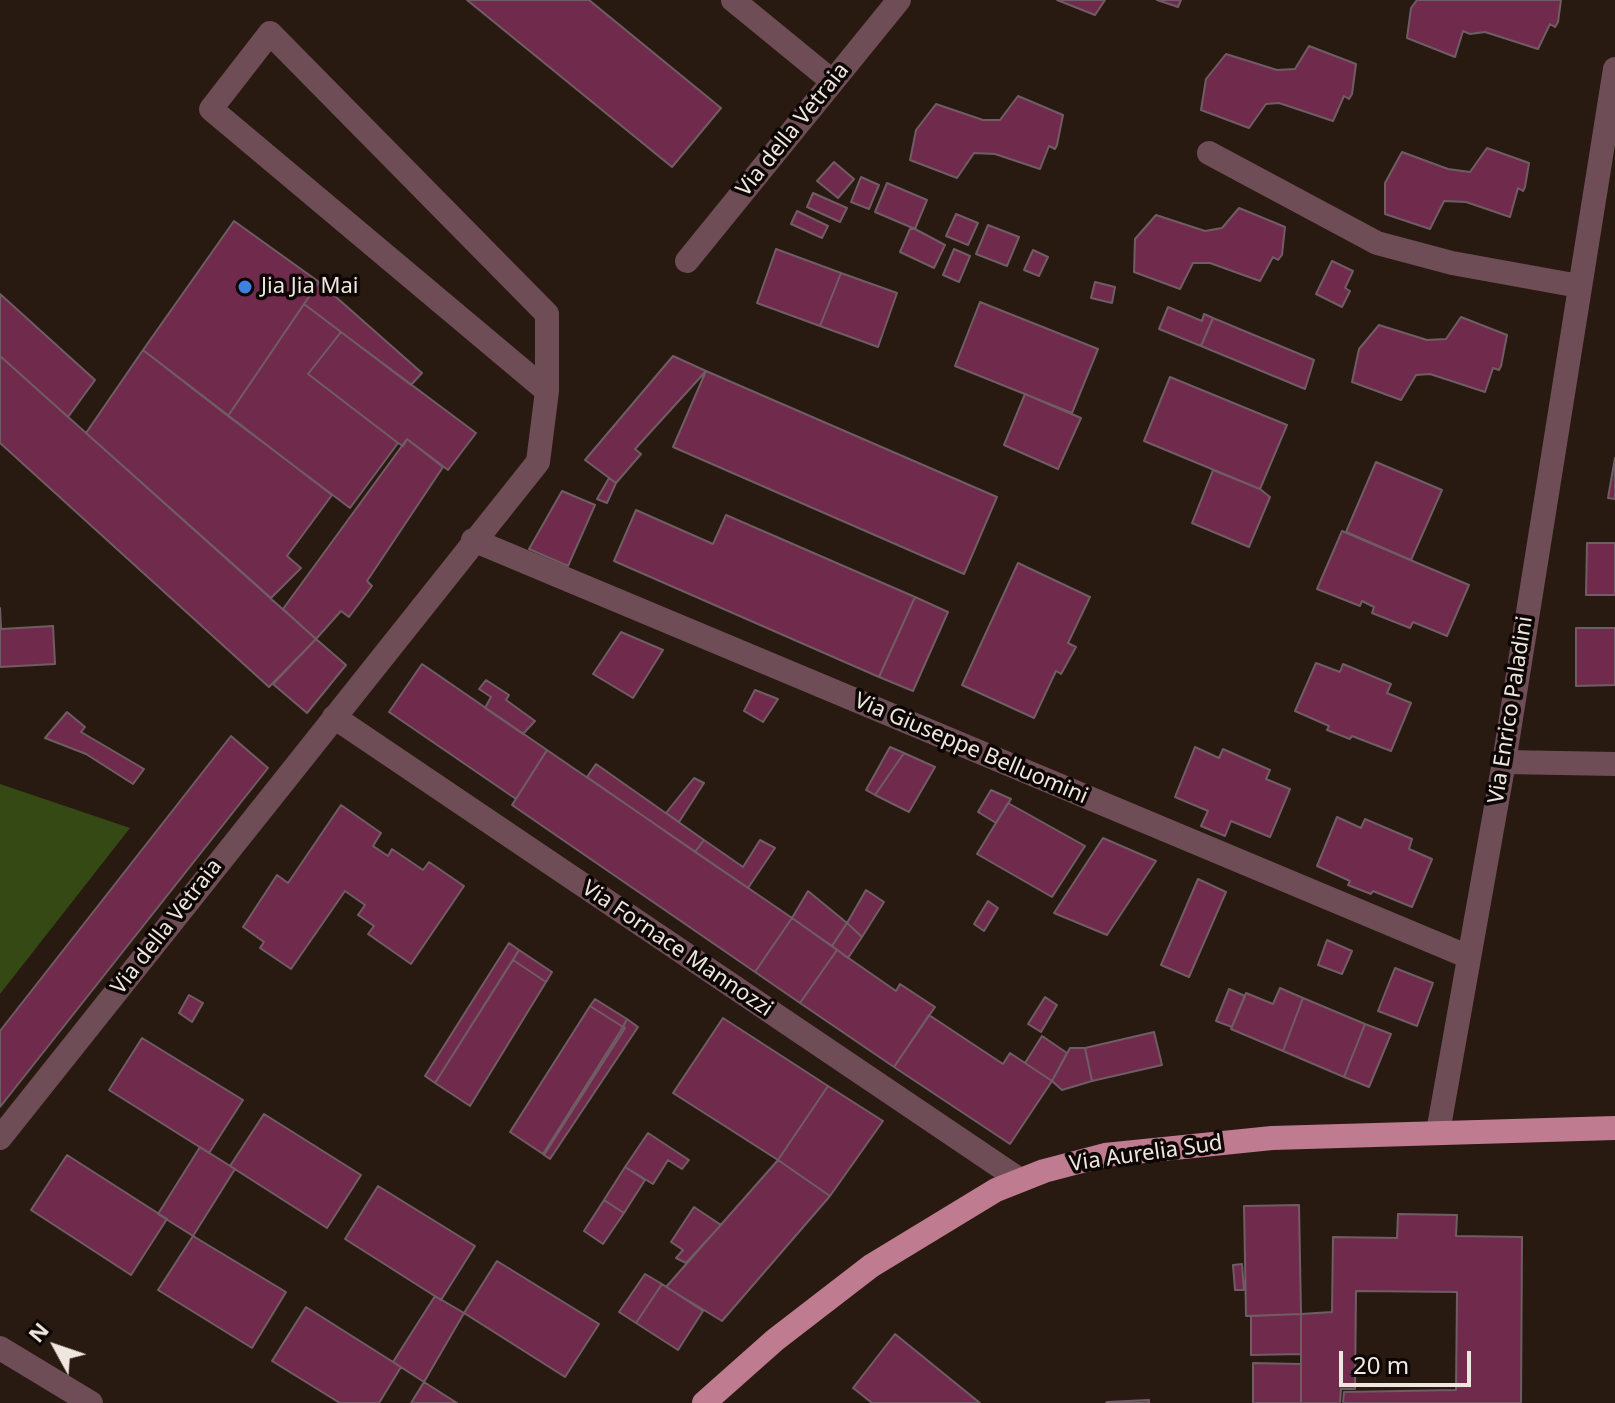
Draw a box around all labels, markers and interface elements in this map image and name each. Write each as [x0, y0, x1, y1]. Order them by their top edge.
street label: Via della Vetraia [731, 58, 855, 202]
place label: Jia Jia Mai [261, 274, 358, 300]
marker: Jia Jia Mai [236, 278, 254, 296]
street label: Via Enrico Paladini [1483, 614, 1539, 806]
street label: Via Giuseppe Belluomini [850, 688, 1092, 810]
street label: Via della Vetraia [106, 854, 228, 1000]
street label: Via Fornace Mannozzi [577, 875, 777, 1023]
street label: Via Aurelia Sud [1068, 1130, 1224, 1178]
north arrow [16, 1307, 96, 1387]
text: N [20, 1315, 55, 1348]
scale bar [1343, 1335, 1475, 1385]
text: 20 m [1353, 1348, 1409, 1381]

